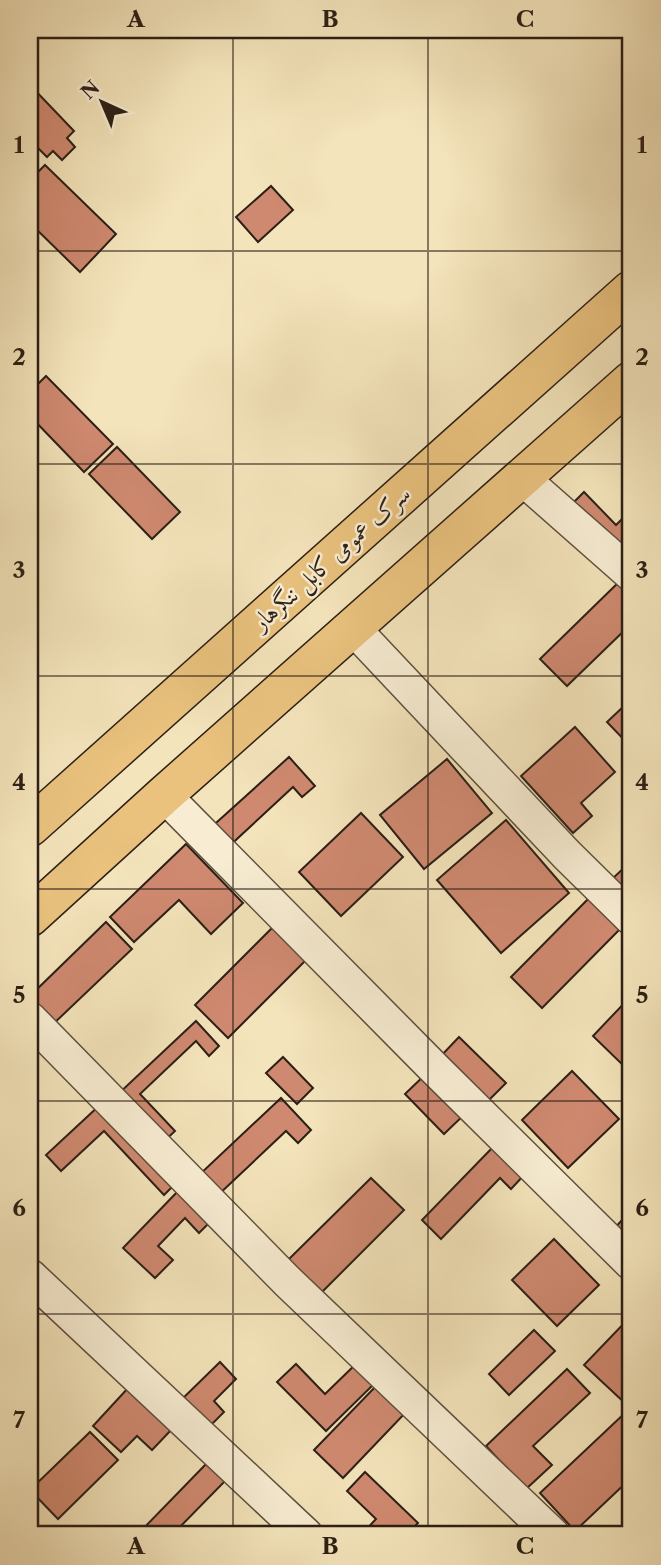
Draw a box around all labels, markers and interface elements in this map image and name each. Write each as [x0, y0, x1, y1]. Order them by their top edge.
text: A [126, 5, 146, 33]
text: B [321, 5, 339, 33]
text: C [516, 5, 534, 33]
north arrow [66, 66, 136, 136]
text: N [77, 76, 104, 104]
text: 1 [14, 131, 25, 159]
text: 1 [637, 131, 648, 159]
text: 2 [12, 343, 26, 371]
text: 2 [635, 343, 649, 371]
street label: سرک عمومی کابل ننگرهار [244, 479, 418, 640]
text: 3 [13, 556, 26, 584]
text: 3 [636, 556, 649, 584]
text: 4 [12, 768, 26, 796]
text: 4 [635, 768, 649, 796]
text: 5 [13, 981, 25, 1009]
text: 5 [636, 981, 648, 1009]
text: 6 [12, 1194, 26, 1222]
text: 6 [635, 1194, 649, 1222]
text: 7 [13, 1406, 25, 1434]
text: 7 [636, 1406, 648, 1434]
text: A [126, 1532, 146, 1560]
text: B [321, 1532, 339, 1560]
text: C [516, 1532, 534, 1560]

